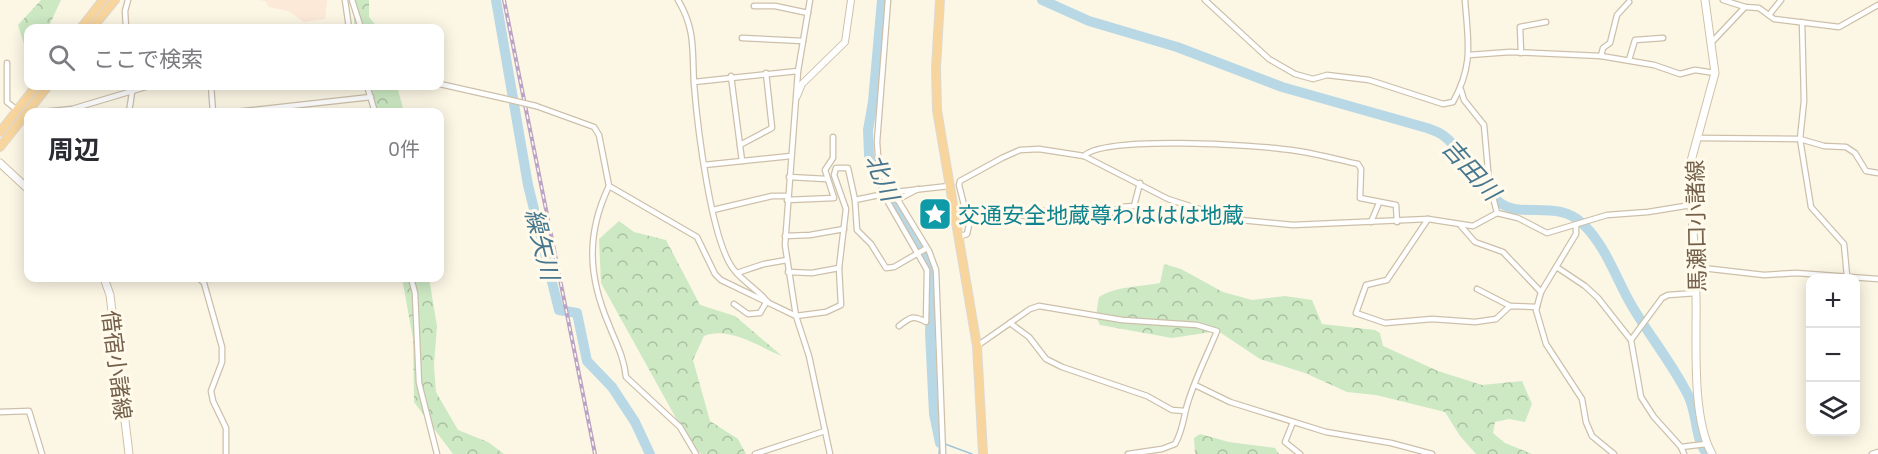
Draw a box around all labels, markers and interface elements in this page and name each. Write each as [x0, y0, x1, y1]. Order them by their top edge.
search box [24, 24, 444, 90]
icon: search [45, 41, 78, 74]
text: ここで検索 [93, 45, 203, 71]
text: 周辺 [48, 133, 100, 164]
water label: 吉田川 [1437, 133, 1509, 208]
text: 0件 [388, 136, 420, 160]
water label: 北川 [860, 149, 907, 208]
street label: 馬瀬口小諸線 [1681, 160, 1709, 292]
place icon: 交通安全地蔵尊わははは地蔵 [917, 196, 953, 232]
place label: 交通安全地蔵尊わははは地蔵 [958, 201, 1244, 227]
water label: 繰矢川 [520, 206, 567, 285]
map controls [1806, 274, 1860, 436]
button: + [1806, 274, 1860, 328]
street label: 借宿小諸線 [98, 309, 138, 421]
button: − [1806, 328, 1860, 382]
button: layers [1806, 382, 1860, 436]

